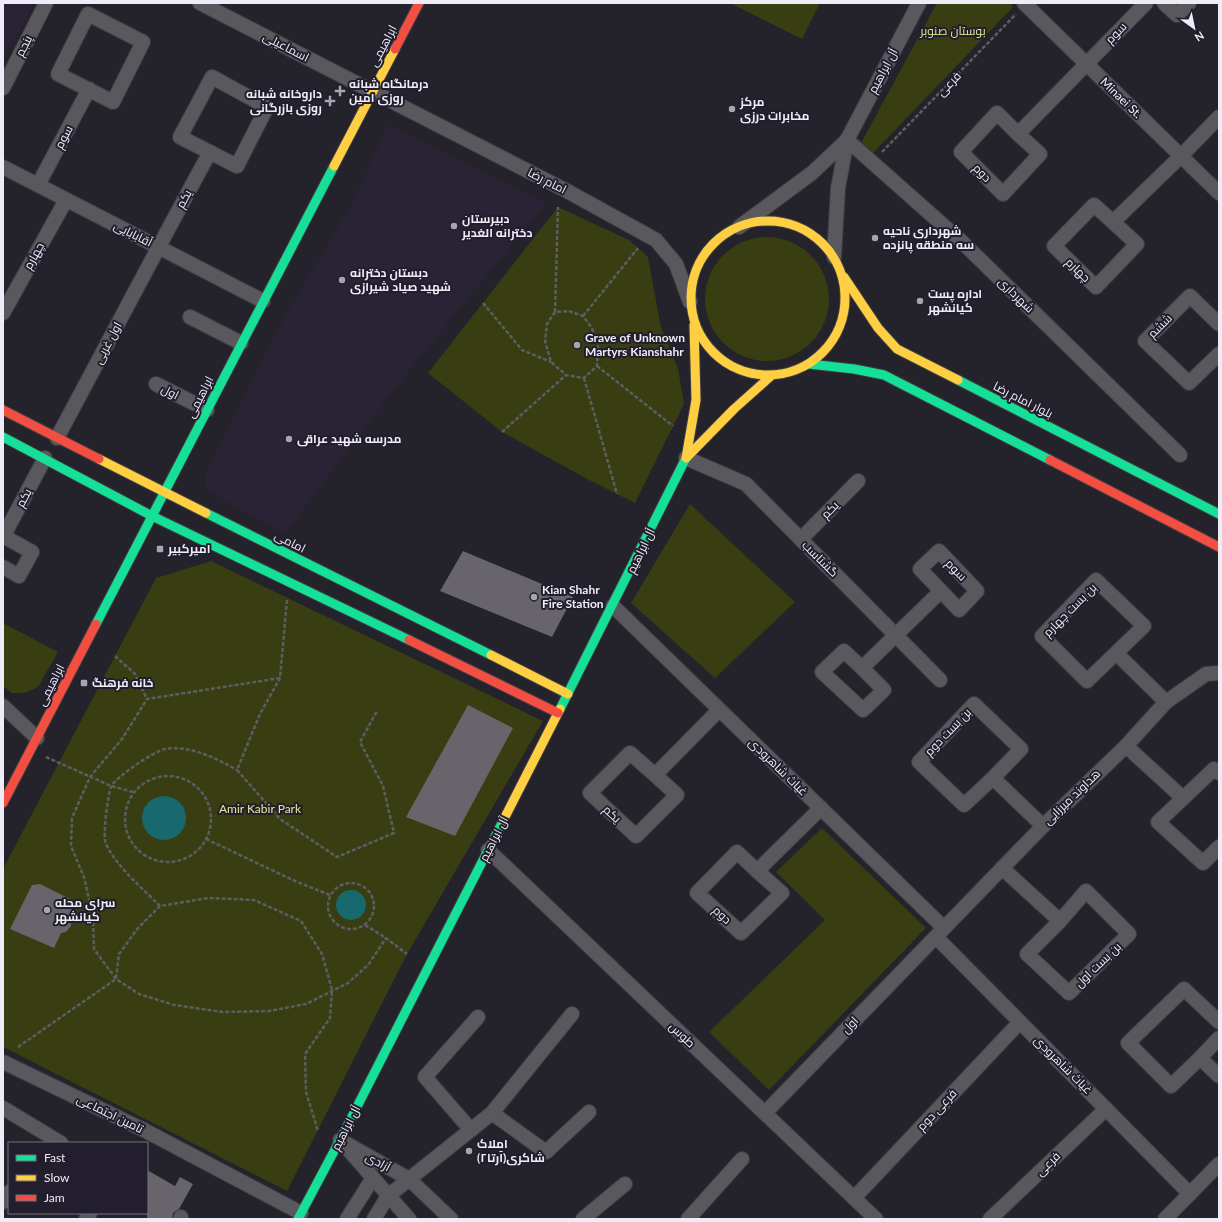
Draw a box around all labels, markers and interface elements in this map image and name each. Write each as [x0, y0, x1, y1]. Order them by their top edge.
north arrow [1174, 8, 1214, 48]
street label: سوم [1102, 19, 1130, 47]
street label: ابراهیمی [365, 22, 400, 69]
park label: بوستان صنوبر [919, 23, 986, 38]
street label: اسماعیلی [261, 29, 312, 65]
text: N [1193, 29, 1207, 45]
street label: پنجم [12, 32, 37, 60]
street label: آل ابراهیم [865, 45, 902, 96]
street label: فرعی [933, 68, 964, 99]
street label: Minaei St. [1097, 74, 1145, 121]
place label: درمانگاه شبانه روزی امین [349, 76, 428, 106]
marker: درمانگاه شبانه روزی امین [334, 85, 346, 97]
place label: داروخانه شبانه روزی بازرگانی [246, 86, 322, 116]
place label: مرکز مخابرات درزی [739, 94, 809, 124]
marker: داروخانه شبانه روزی بازرگانی [325, 96, 335, 106]
marker: مرکز مخابرات درزی [727, 104, 737, 114]
street label: سوم [51, 122, 77, 152]
street label: دوم [969, 160, 995, 186]
street label: امام رضا [525, 164, 569, 198]
street label: یکم [172, 186, 196, 211]
place label: دبیرستان دخترانه الغدیر [461, 211, 532, 241]
street label: آقابابایی [111, 217, 156, 250]
marker: دبیرستان دخترانه الغدیر [449, 221, 459, 231]
place label: شهرداری ناحیه سه منطقه پانزده [883, 223, 974, 254]
marker: شهرداری ناحیه سه منطقه پانزده [870, 233, 880, 243]
street label: چهارم [20, 240, 49, 273]
street label: چهارم [1061, 254, 1094, 286]
place label: دبستان دخترانه شهید صیاد شیرازی [350, 265, 451, 295]
street label: شهرداری [995, 274, 1038, 315]
marker: دبستان دخترانه شهید صیاد شیرازی [337, 275, 347, 285]
place label: اداره پست کیانشهر [927, 286, 982, 316]
marker: اداره پست کیانشهر [915, 296, 925, 306]
street label: ششم [1144, 310, 1176, 342]
street label: اول غربی [90, 319, 125, 366]
place label: Grave of Unknown Martyrs Kianshahr [585, 330, 685, 359]
marker: Grave of Unknown Martyrs Kianshahr [572, 340, 582, 350]
street label: ابراهیمی [183, 373, 216, 420]
street label: بلوار امام رضا [990, 378, 1056, 422]
street label: اول [159, 381, 182, 402]
place label: مدرسه شهید عراقی [297, 431, 402, 447]
marker: مدرسه شهید عراقی [284, 434, 294, 444]
street label: یکم [12, 485, 36, 510]
street label: یکم [818, 497, 843, 522]
street label: آل ابراهیم [623, 525, 659, 576]
street label: امامی [272, 527, 308, 556]
street label: گشتاسب [799, 537, 842, 580]
place label: امیرکبیر [167, 541, 210, 557]
marker: امیرکبیر [155, 544, 165, 554]
street label: سوم [942, 556, 970, 584]
street label: بن بست چهارم [1040, 580, 1101, 641]
place label: Kian Shahr Fire Station [542, 582, 604, 611]
marker: Kian Shahr Fire Station [529, 592, 539, 602]
street label: ابراهیمی [34, 661, 67, 708]
place label: خانه فرهنگ [92, 675, 154, 691]
marker: خانه فرهنگ [79, 678, 89, 688]
street label: بن بست دوم [921, 705, 975, 759]
street label: غیاث شاهرودی [746, 735, 811, 799]
street label: هداوند میرزایی [1040, 766, 1103, 828]
park label: Amir Kabir Park [219, 801, 302, 816]
street label: یکم [600, 802, 625, 827]
street label: آل ابراهیم [476, 813, 512, 864]
place label: سرای محله کیانشهر [54, 895, 115, 925]
street label: دوم [709, 902, 735, 928]
marker: سرای محله کیانشهر [42, 905, 52, 915]
street label: بن بست اول [1071, 939, 1124, 990]
street label: اول [838, 1013, 861, 1036]
street label: طوس [666, 1019, 699, 1051]
street label: غیاث شاهرودی [1031, 1032, 1096, 1097]
street label: فرعی دوم [914, 1086, 960, 1134]
street label: تامین اجتماعی [74, 1091, 147, 1136]
street label: آل ابراهیم [328, 1102, 364, 1153]
place label: املاک شاکری(آرتا۲) [477, 1136, 545, 1166]
legend [8, 1142, 148, 1214]
marker: املاک شاکری(آرتا۲) [464, 1146, 474, 1156]
street label: فرعی [1032, 1148, 1063, 1179]
street label: آزادی [363, 1149, 394, 1175]
text: Fast [44, 1150, 66, 1165]
text: Slow [44, 1170, 70, 1185]
text: Jam [44, 1190, 65, 1205]

